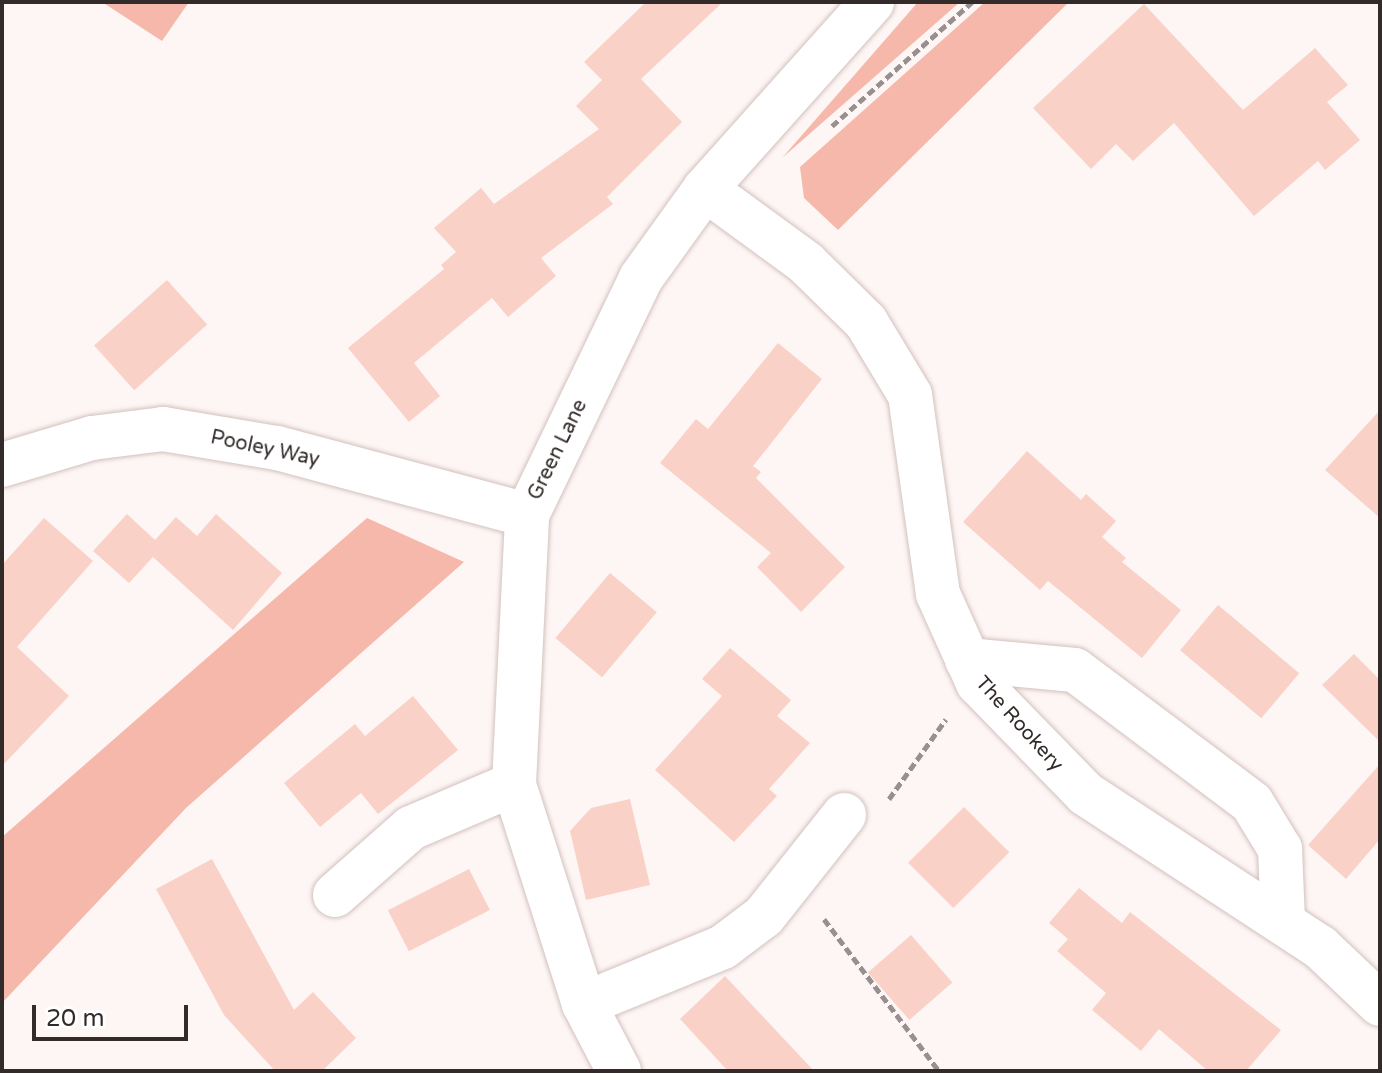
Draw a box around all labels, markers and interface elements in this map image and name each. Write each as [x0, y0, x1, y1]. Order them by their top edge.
street label: Green Lane [523, 396, 593, 504]
street label: Pooley Way [208, 426, 322, 472]
street label: The Rookery [970, 671, 1068, 777]
scale bar [36, 989, 192, 1039]
text: 20 m [46, 1004, 104, 1033]

